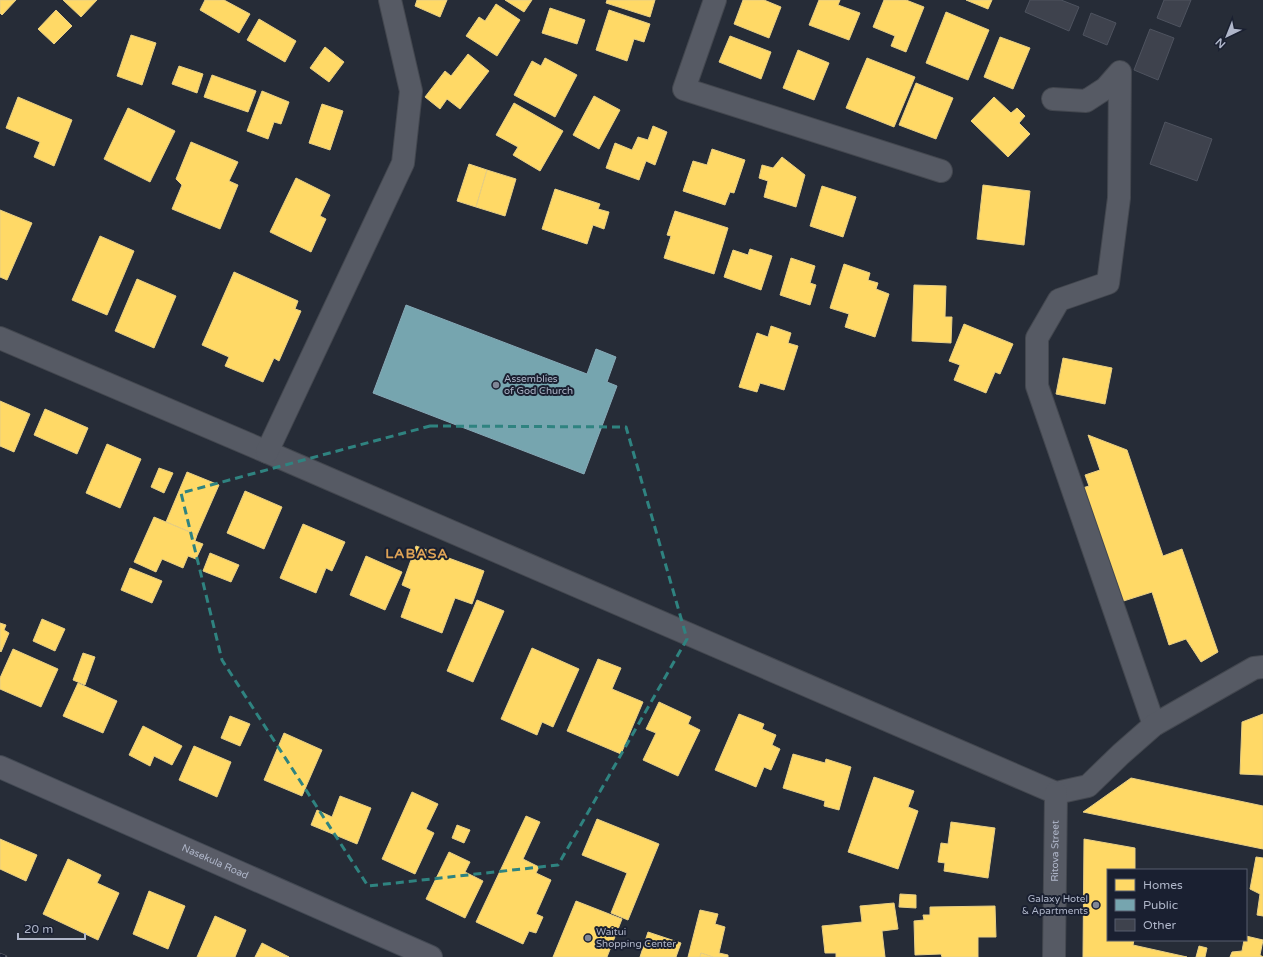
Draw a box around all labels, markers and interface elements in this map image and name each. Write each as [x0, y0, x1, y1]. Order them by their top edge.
north arrow [1207, 16, 1247, 56]
text: N [1213, 35, 1228, 51]
place label: Assemblies of God Church [504, 373, 573, 397]
marker: Assemblies of God Church [491, 380, 501, 390]
district label: LABASA [385, 545, 449, 562]
street label: Ritova Street [1049, 820, 1062, 882]
street label: Nasekula Road [180, 842, 250, 882]
legend [1107, 869, 1247, 941]
text: Homes [1143, 878, 1183, 892]
place label: Galaxy Hotel & Apartments [1022, 893, 1088, 917]
text: Public [1143, 898, 1178, 912]
marker: Galaxy Hotel & Apartments [1091, 900, 1101, 910]
scale bar [18, 915, 85, 941]
text: Other [1143, 918, 1176, 932]
text: 20 m [24, 922, 53, 936]
place label: Waitui Shopping Center [596, 926, 676, 950]
marker: Waitui Shopping Center [583, 933, 593, 943]

